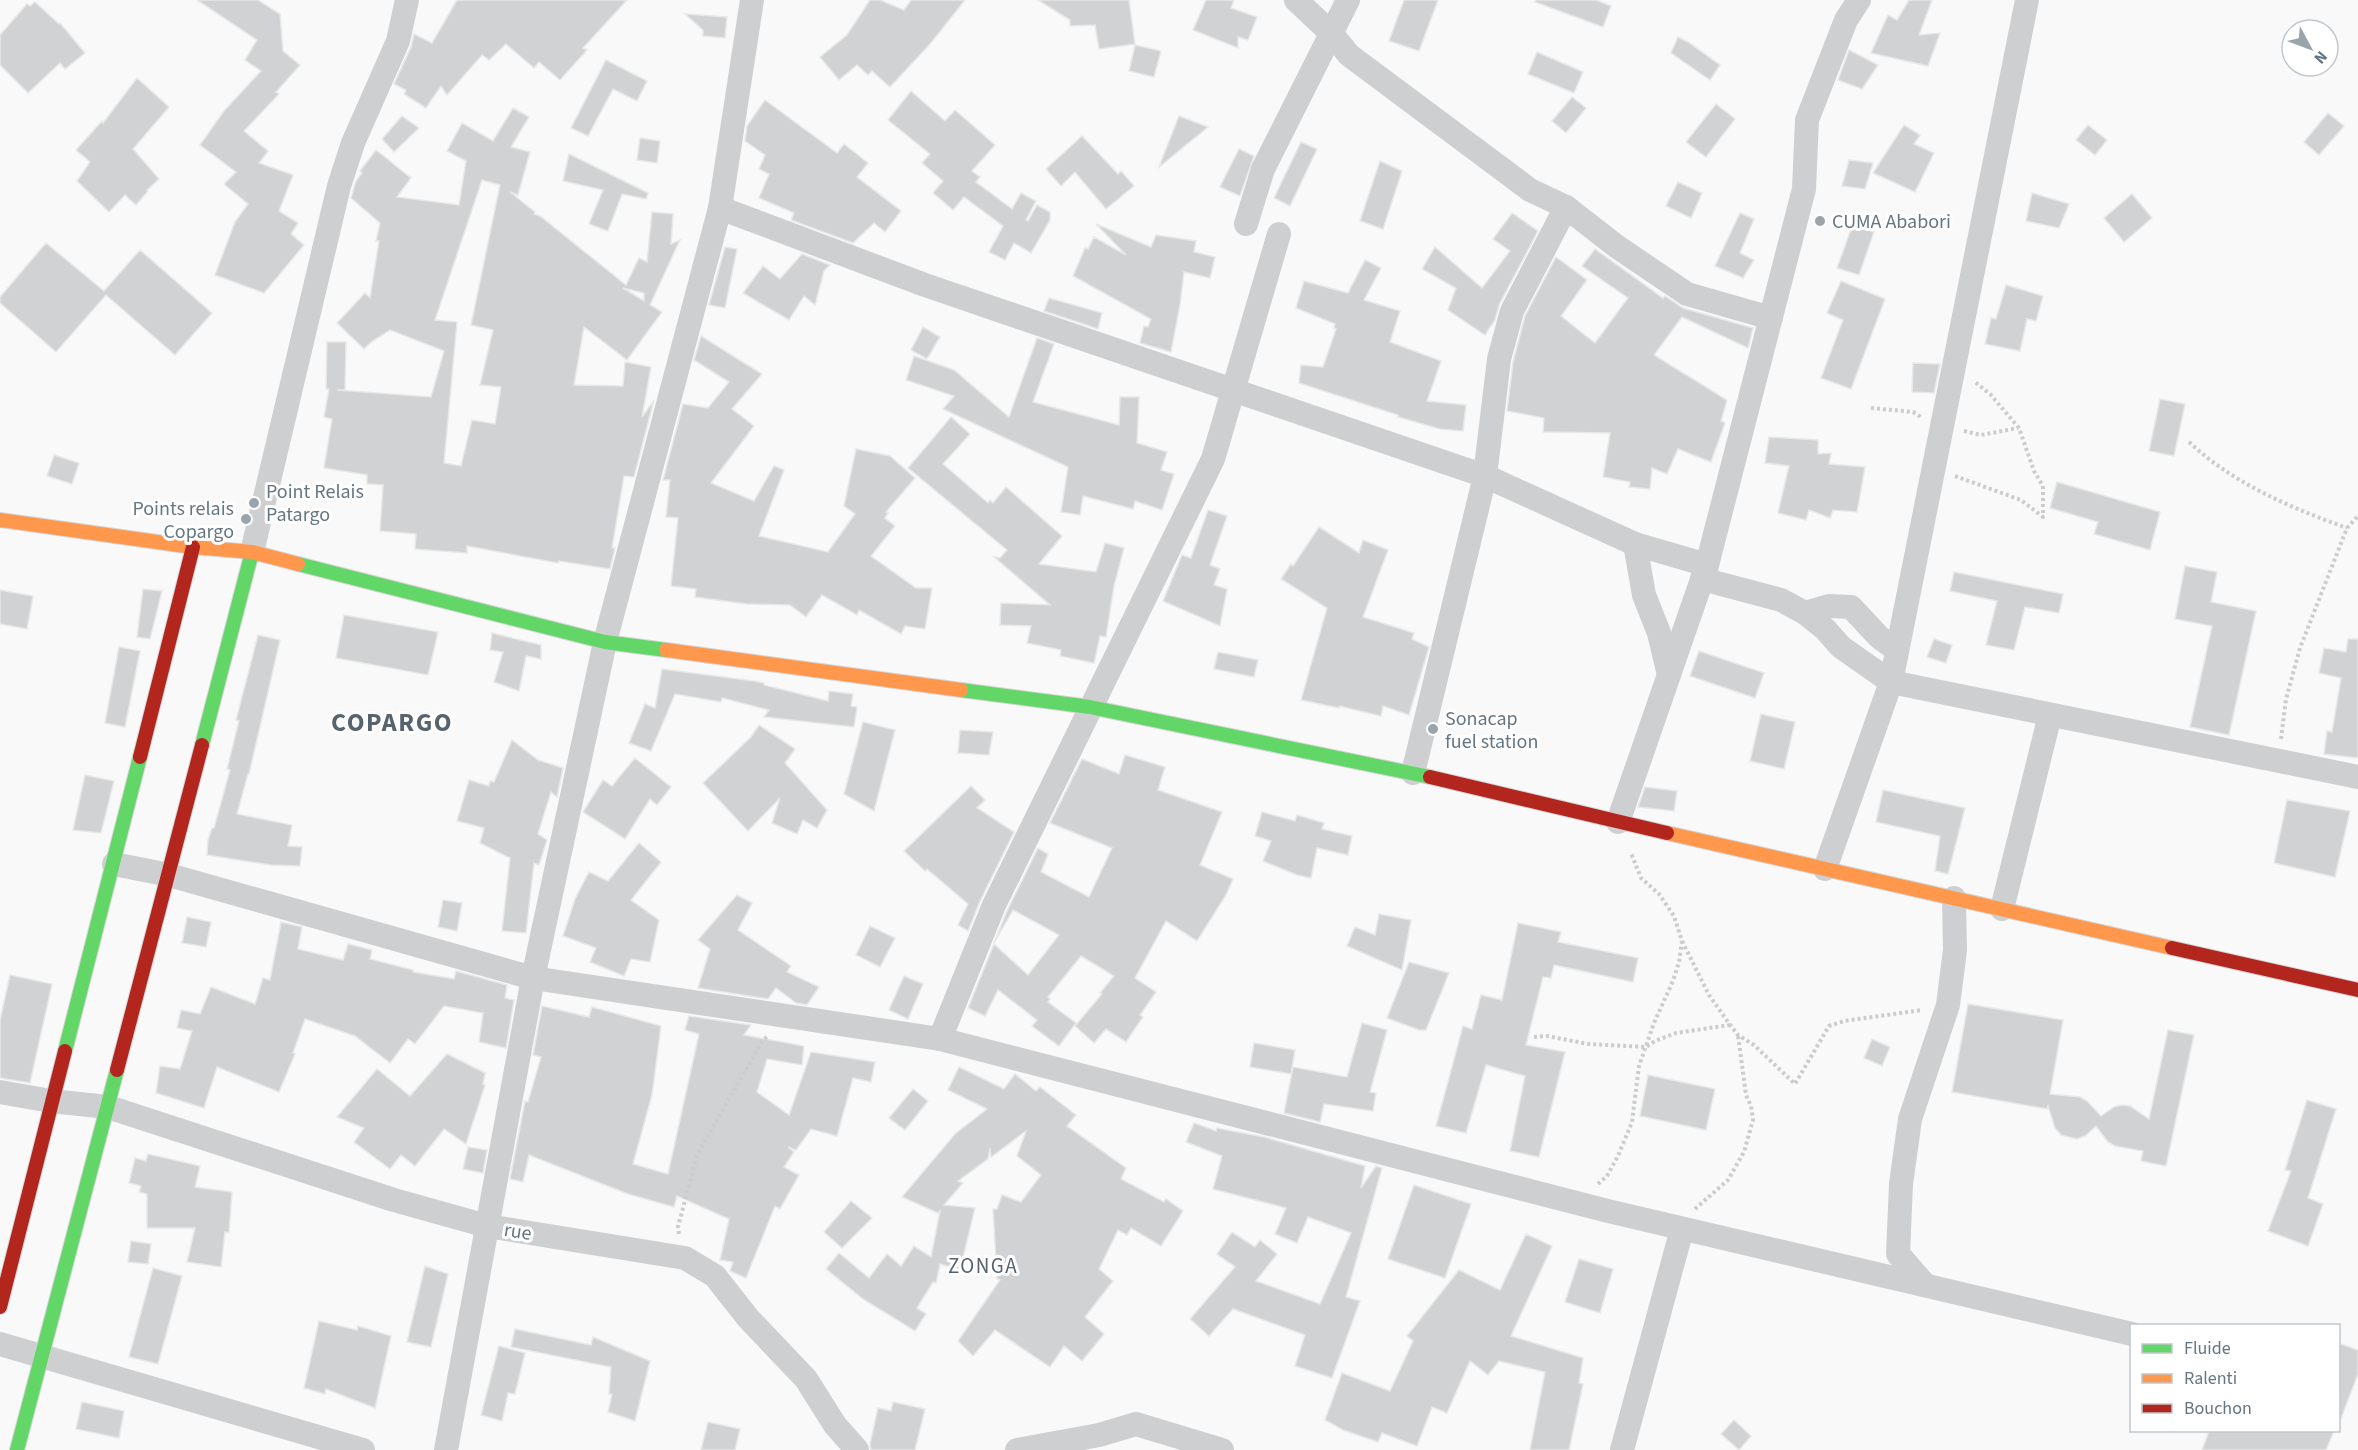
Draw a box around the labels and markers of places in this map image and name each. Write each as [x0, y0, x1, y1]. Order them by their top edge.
place label: CUMA Ababori [1832, 208, 1951, 236]
marker: CUMA Ababori [1813, 214, 1827, 228]
place label: Point Relais Patargo [266, 478, 364, 529]
place label: Points relais Copargo [132, 495, 234, 546]
marker: Point Relais Patargo [247, 496, 261, 510]
marker: Points relais Copargo [239, 512, 253, 526]
place label: Sonacap fuel station [1445, 705, 1538, 756]
marker: Sonacap fuel station [1426, 722, 1440, 736]

